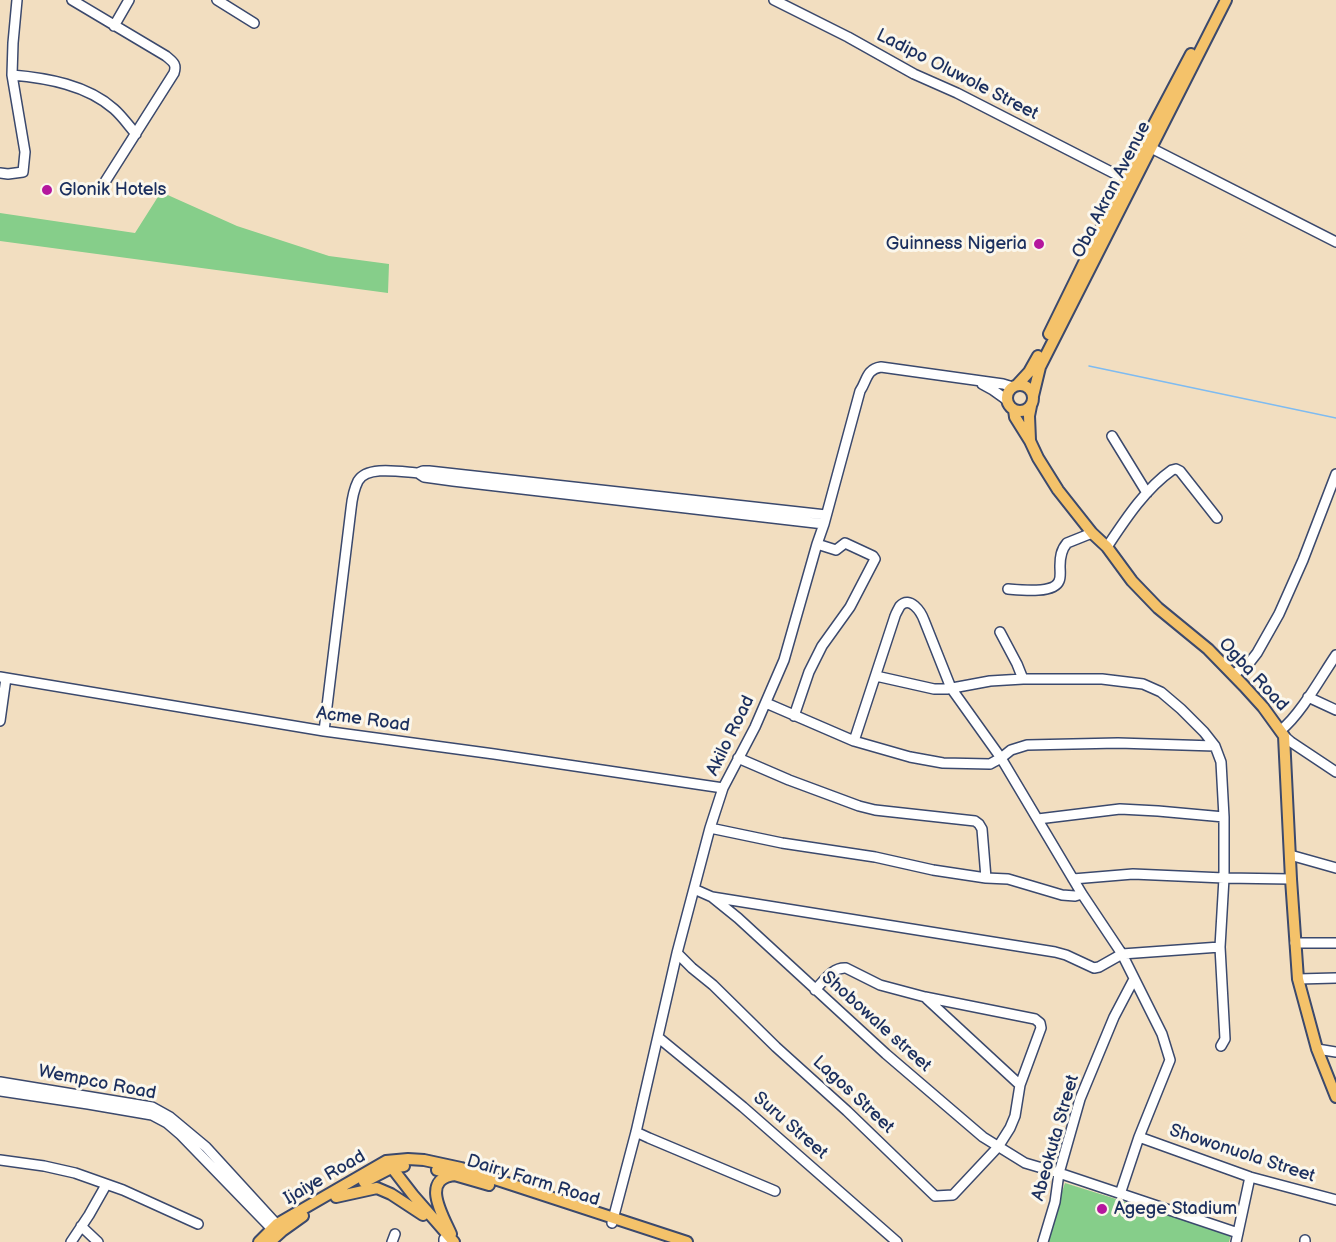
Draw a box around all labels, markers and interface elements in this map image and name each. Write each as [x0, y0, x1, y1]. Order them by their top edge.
street label: Ladipo Oluwole Street [872, 25, 1042, 125]
street label: Oba Akran Avenue [1068, 118, 1156, 262]
place label: Glonik Hotels [59, 179, 166, 201]
marker: Glonik Hotels [40, 183, 54, 197]
place label: Guinness Nigeria [886, 233, 1027, 255]
marker: Guinness Nigeria [1032, 237, 1046, 251]
street label: Ogba Road [1214, 634, 1292, 716]
street label: Akilo Road [702, 692, 760, 780]
street label: Acme Road [315, 703, 411, 737]
street label: Shobowale street [817, 967, 935, 1077]
street label: Lagos Street [808, 1052, 898, 1138]
street label: Wempco Road [36, 1061, 158, 1105]
street label: Abeokuta Street [1028, 1072, 1084, 1204]
street label: Suru Street [748, 1088, 832, 1164]
street label: Showonuola Street [1166, 1120, 1318, 1188]
street label: Ijaiye Road [280, 1146, 370, 1210]
street label: Dairy Farm Road [464, 1151, 602, 1211]
place label: Agege Stadium [1114, 1198, 1237, 1220]
marker: Agege Stadium [1095, 1202, 1109, 1216]

